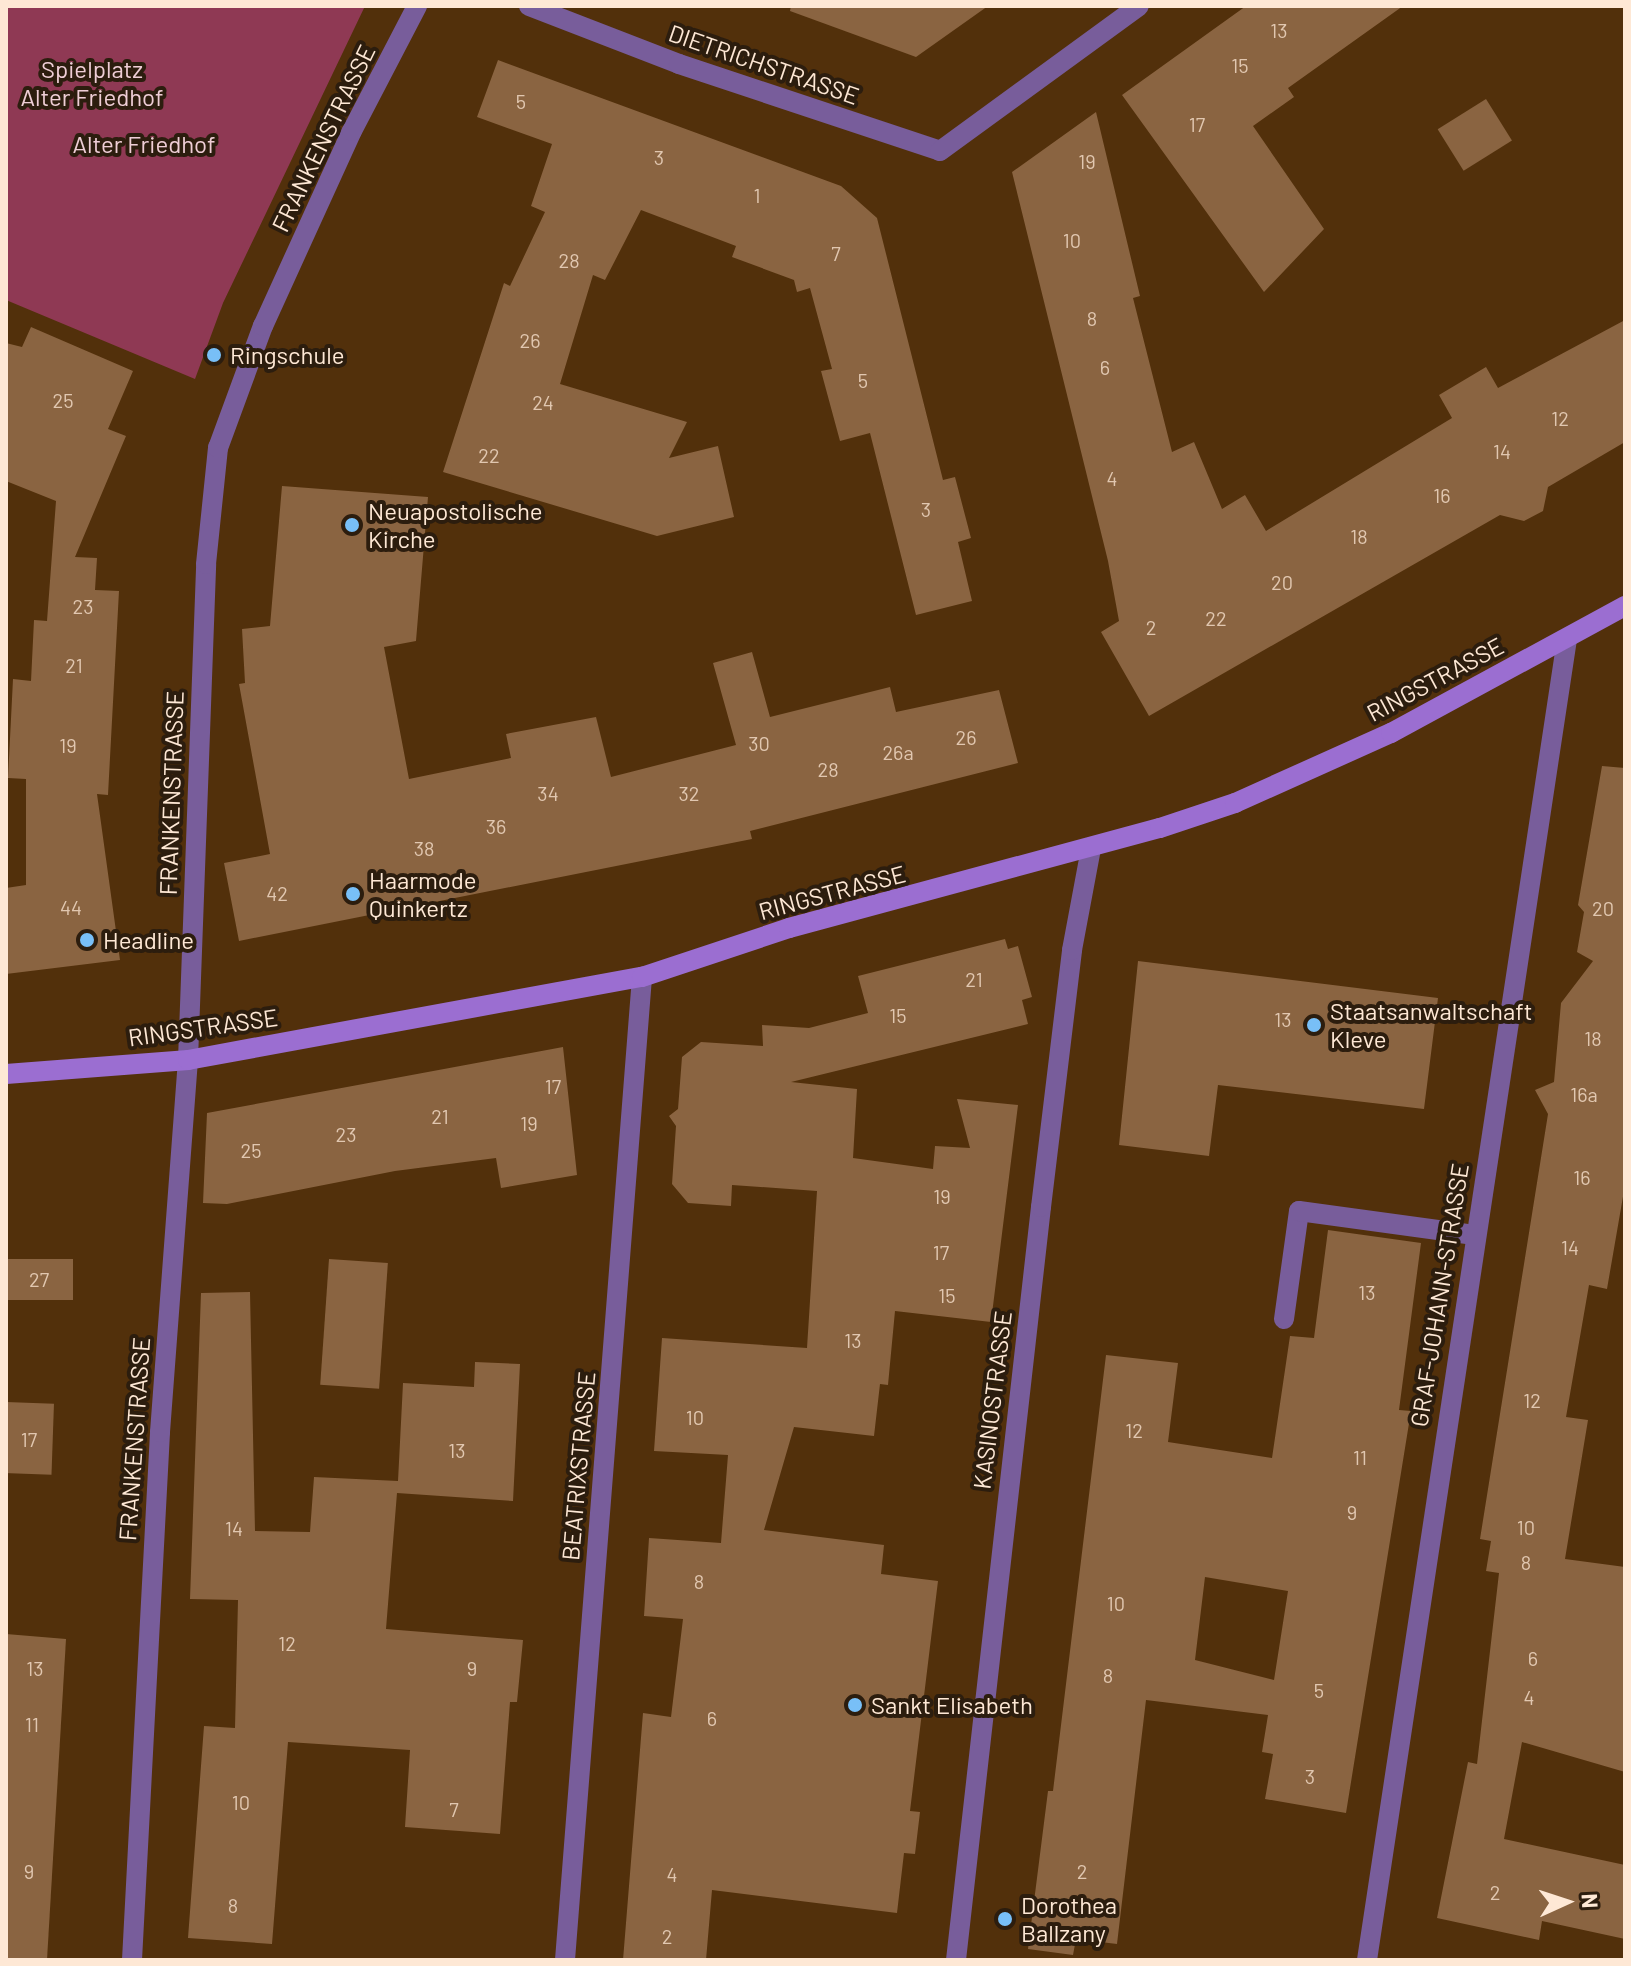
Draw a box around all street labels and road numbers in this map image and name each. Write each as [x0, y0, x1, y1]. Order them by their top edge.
street label: DIETRICHSTRASSE [665, 18, 863, 110]
street label: FRANKENSTRASSE [265, 40, 381, 236]
street label: RINGSTRASSE [1362, 631, 1508, 727]
street label: FRANKENSTRASSE [153, 690, 189, 896]
street label: RINGSTRASSE [755, 859, 909, 925]
street label: RINGSTRASSE [126, 1002, 280, 1052]
street label: GRAF-JOHANN-STRASSE [1404, 1161, 1474, 1429]
street label: KASINOSTRASSE [967, 1309, 1017, 1491]
street label: FRANKENSTRASSE [113, 1336, 155, 1542]
street label: BEATRIXSTRASSE [555, 1370, 601, 1562]

